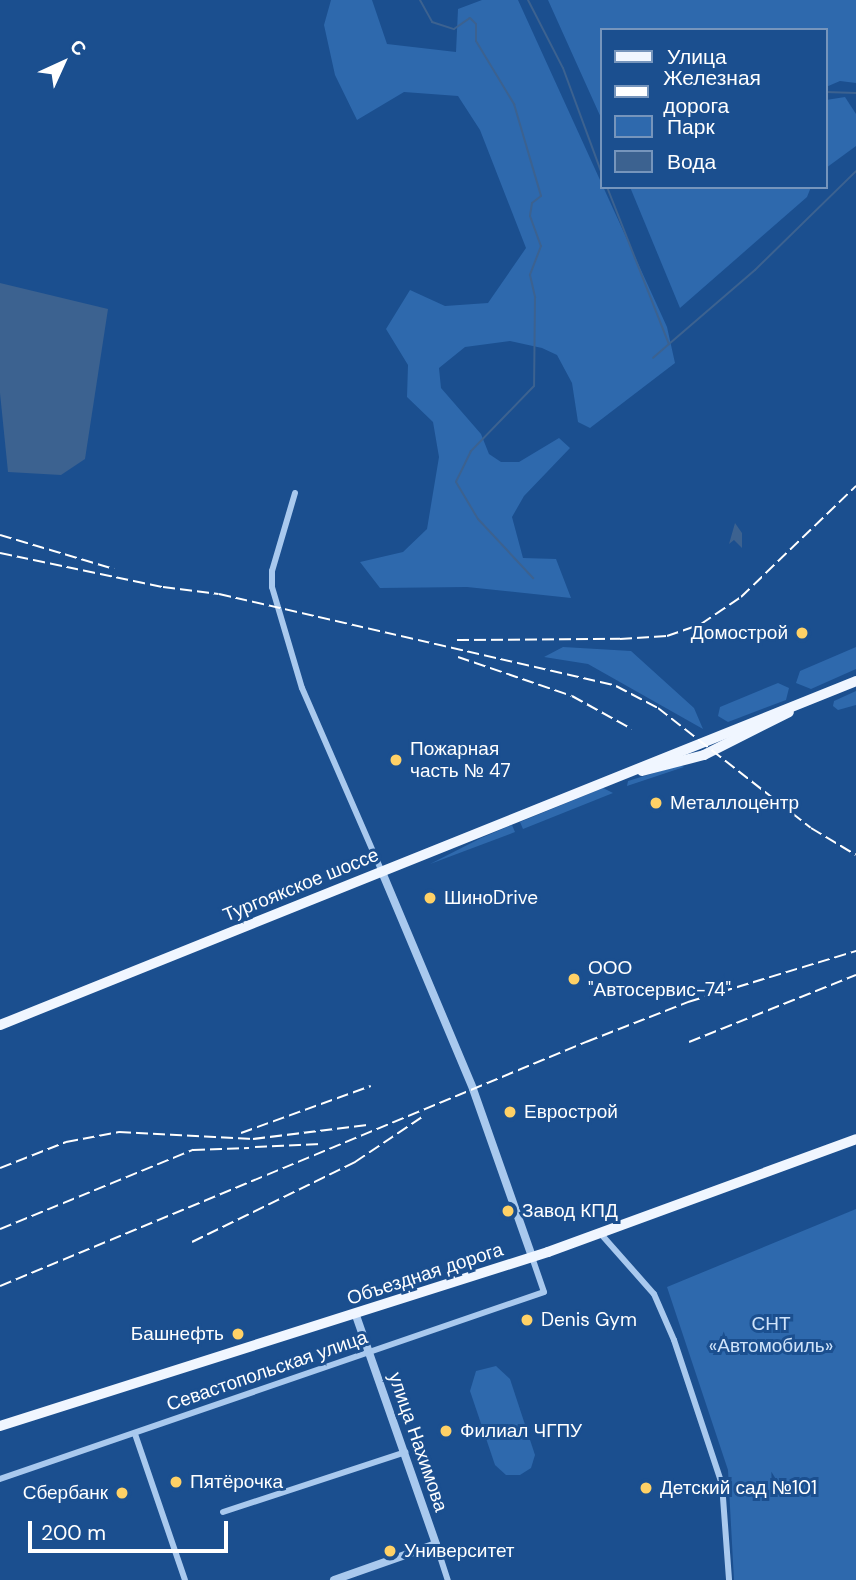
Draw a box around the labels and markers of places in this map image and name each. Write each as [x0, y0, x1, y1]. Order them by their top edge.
place label: Домострой [691, 622, 788, 644]
marker: Домострой [794, 625, 810, 641]
place label: Пожарная часть № 47 [410, 738, 511, 782]
marker: Пожарная часть № 47 [388, 752, 404, 768]
place label: Металлоцентр [670, 792, 799, 814]
marker: Металлоцентр [648, 795, 664, 811]
place label: ШиноDrive [444, 887, 538, 909]
marker: ШиноDrive [422, 890, 438, 906]
place label: ООО "Автосервис-74" [588, 957, 731, 1001]
marker: ООО "Автосервис-74" [566, 971, 582, 987]
place label: Еврострой [524, 1101, 618, 1123]
marker: Еврострой [502, 1104, 518, 1120]
place label: Завод КПД [522, 1200, 618, 1222]
marker: Завод КПД [500, 1203, 516, 1219]
place label: Denis Gym [541, 1309, 637, 1331]
marker: Denis Gym [519, 1312, 535, 1328]
place label: Башнефть [131, 1323, 224, 1345]
marker: Башнефть [230, 1326, 246, 1342]
place label: Филиал ЧГПУ [460, 1420, 582, 1442]
marker: Филиал ЧГПУ [438, 1423, 454, 1439]
place label: Пятёрочка [190, 1471, 283, 1493]
marker: Пятёрочка [168, 1474, 184, 1490]
place label: Детский сад №101 [660, 1477, 817, 1499]
marker: Детский сад №101 [638, 1480, 654, 1496]
place label: Сбербанк [23, 1482, 108, 1504]
marker: Сбербанк [114, 1485, 130, 1501]
place label: Университет [404, 1540, 515, 1562]
marker: Университет [382, 1543, 398, 1559]

